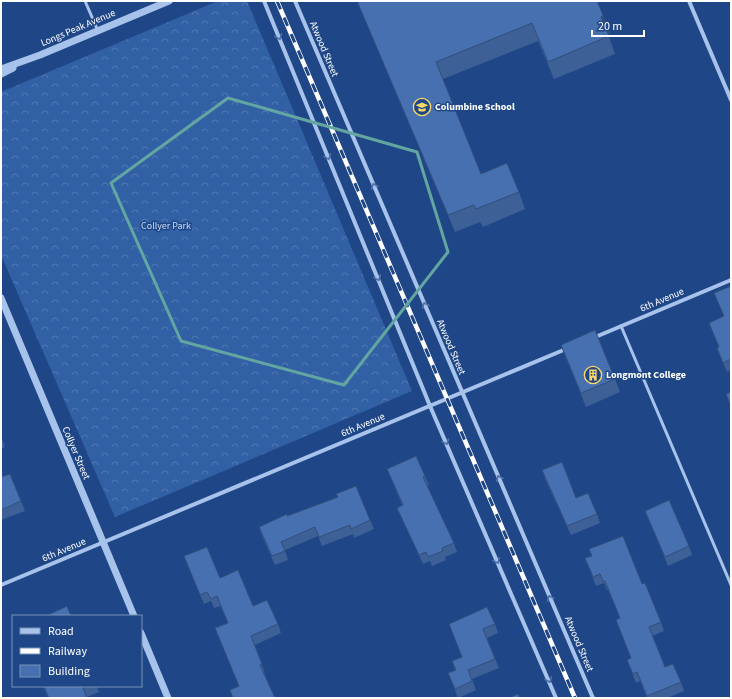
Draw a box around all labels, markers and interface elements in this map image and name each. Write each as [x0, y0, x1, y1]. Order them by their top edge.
street label: Longs Peak Avenue [38, 6, 118, 50]
scale bar [592, 12, 644, 38]
text: 20 m [598, 18, 622, 35]
street label: Atwood Street [306, 19, 342, 80]
one-way arrow [274, 33, 282, 41]
school or university icon: Columbine School [412, 97, 432, 117]
place label: Columbine School [435, 100, 515, 114]
one-way arrow [324, 154, 332, 161]
one-way arrow [371, 182, 379, 190]
park label: Collyer Park [141, 219, 191, 233]
one-way arrow [373, 274, 381, 281]
street label: 6th Avenue [638, 284, 686, 316]
one-way arrow [422, 302, 430, 310]
street label: Atwood Street [433, 317, 469, 378]
building icon: Longmont College [583, 365, 603, 385]
place label: Longmont College [606, 368, 686, 382]
street label: 6th Avenue [339, 409, 387, 441]
street label: Collyer Street [59, 424, 94, 482]
one-way arrow [441, 438, 449, 445]
one-way arrow [496, 475, 504, 483]
street label: 6th Avenue [40, 534, 88, 566]
one-way arrow [492, 557, 500, 565]
one-way arrow [547, 594, 555, 601]
street label: Atwood Street [561, 614, 597, 675]
legend [12, 615, 142, 687]
text: Road [48, 623, 74, 640]
text: Railway [48, 643, 87, 660]
text: Building [48, 663, 90, 680]
one-way arrow [544, 676, 552, 684]

